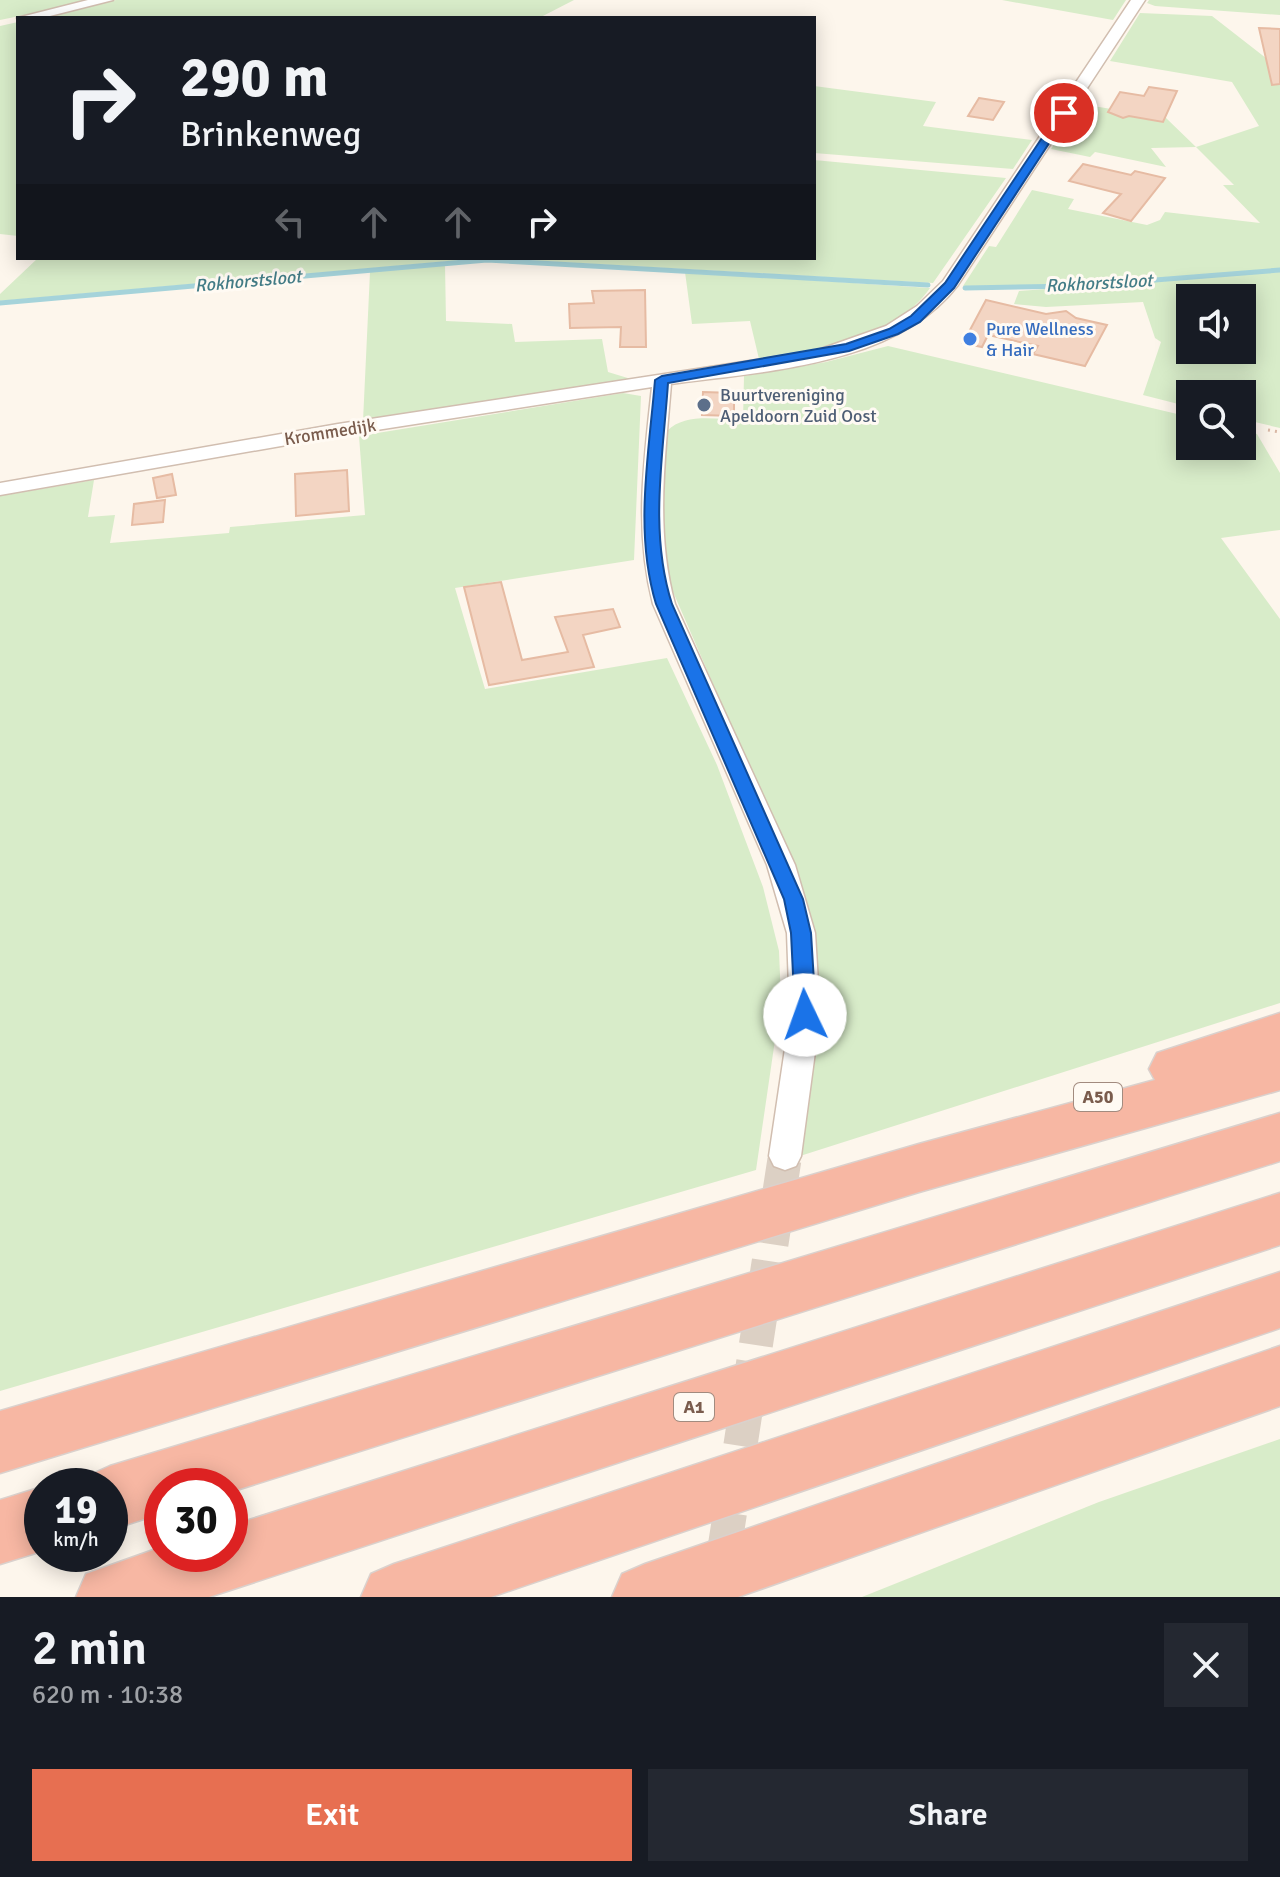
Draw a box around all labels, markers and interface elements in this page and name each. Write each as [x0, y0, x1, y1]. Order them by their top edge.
text: 290 m [180, 43, 328, 112]
icon: right [48, 48, 152, 152]
pin [1030, 79, 1098, 147]
icon: arrive [1042, 91, 1086, 135]
text: Brinkenweg [180, 112, 362, 157]
icon: left [268, 200, 312, 244]
icon: ahead [352, 200, 396, 244]
icon: ahead [436, 200, 480, 244]
icon: right [520, 200, 564, 244]
water label: Rokhorstsloot [194, 265, 305, 297]
water label: Rokhorstsloot [1045, 269, 1156, 297]
map controls [1176, 284, 1256, 460]
button: sound [1176, 284, 1256, 364]
place label: Pure Wellness & Hair [986, 318, 1094, 361]
marker: Pure Wellness & Hair [961, 330, 979, 348]
button: search [1176, 380, 1256, 460]
place label: Buurtvereniging Apeldoorn Zuid Oost [720, 384, 877, 427]
marker: Buurtvereniging Apeldoorn Zuid Oost [695, 396, 713, 414]
street label: Krommedijk [283, 414, 377, 450]
position arrow [763, 973, 847, 1057]
road number: A50 [1074, 1083, 1122, 1111]
road number: A1 [674, 1393, 714, 1421]
speed limit sign: 30 [144, 1468, 248, 1572]
text: 19 [54, 1485, 98, 1535]
text: km/h [53, 1527, 99, 1552]
text: 2 min [32, 1619, 147, 1678]
button: close [1164, 1623, 1248, 1707]
text: 620 m · 10:38 [32, 1679, 183, 1711]
button: Exit [32, 1769, 632, 1861]
button: Share [648, 1769, 1248, 1861]

